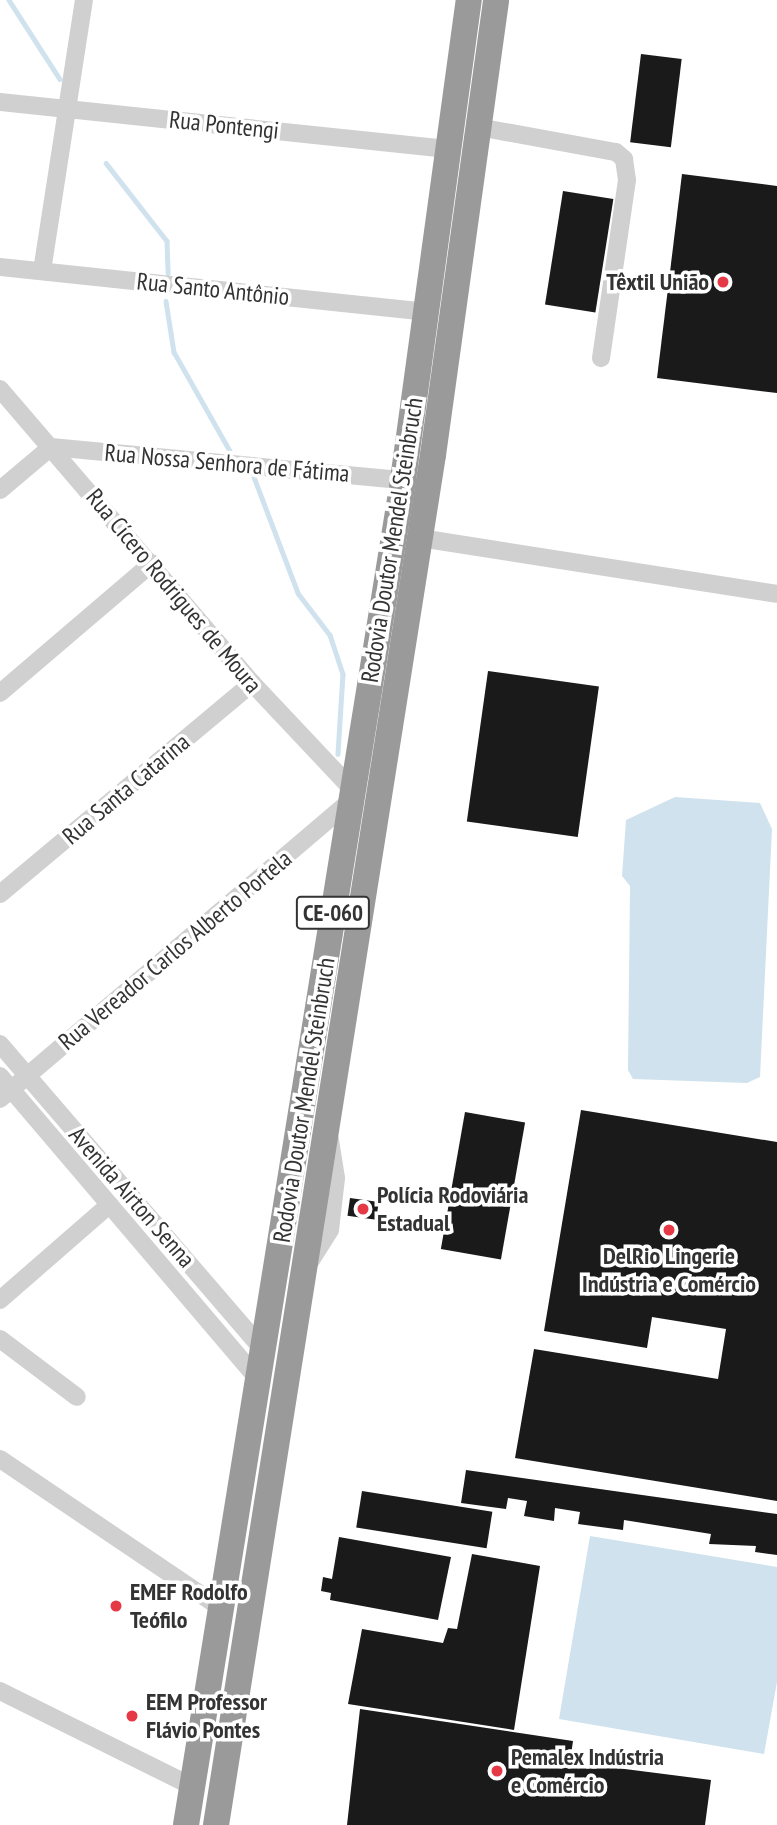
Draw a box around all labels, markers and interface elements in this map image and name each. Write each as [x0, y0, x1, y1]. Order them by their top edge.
street label: Rua Pontengi [168, 105, 280, 145]
street label: Rua Santo Antônio [135, 267, 291, 311]
place label: Têxtil União [606, 268, 709, 296]
marker: Têxtil União [715, 274, 731, 290]
street label: Rodovia Doutor Mendel Steinbruch [355, 395, 429, 685]
street label: Rua Nossa Senhora de Fátima [103, 438, 351, 488]
street label: Rua Cícero Rodrigues de Moura [80, 483, 268, 699]
street label: Rua Santa Catarina [57, 728, 195, 850]
street label: Rua Vereador Carlos Alberto Portela [52, 844, 298, 1056]
road number: CE-060 [294, 893, 372, 932]
street label: Rodovia Doutor Mendel Steinbruch [267, 955, 341, 1245]
street label: Avenida Airton Senna [63, 1121, 201, 1273]
place label: Polícia Rodoviária Estadual [377, 1181, 528, 1237]
marker: Polícia Rodoviária Estadual [355, 1201, 371, 1217]
marker: DelRio Lingerie Indústria e Comércio [661, 1222, 677, 1238]
place label: DelRio Lingerie Indústria e Comércio [582, 1242, 756, 1298]
place label: EMEF Rodolfo Teófilo [130, 1578, 248, 1634]
marker: EMEF Rodolfo Teófilo [108, 1598, 124, 1614]
place label: EEM Professor Flávio Pontes [146, 1688, 267, 1744]
marker: EEM Professor Flávio Pontes [124, 1708, 140, 1724]
place label: Pemalex Indústria e Comércio [511, 1743, 665, 1799]
marker: Pemalex Indústria e Comércio [489, 1763, 505, 1779]

